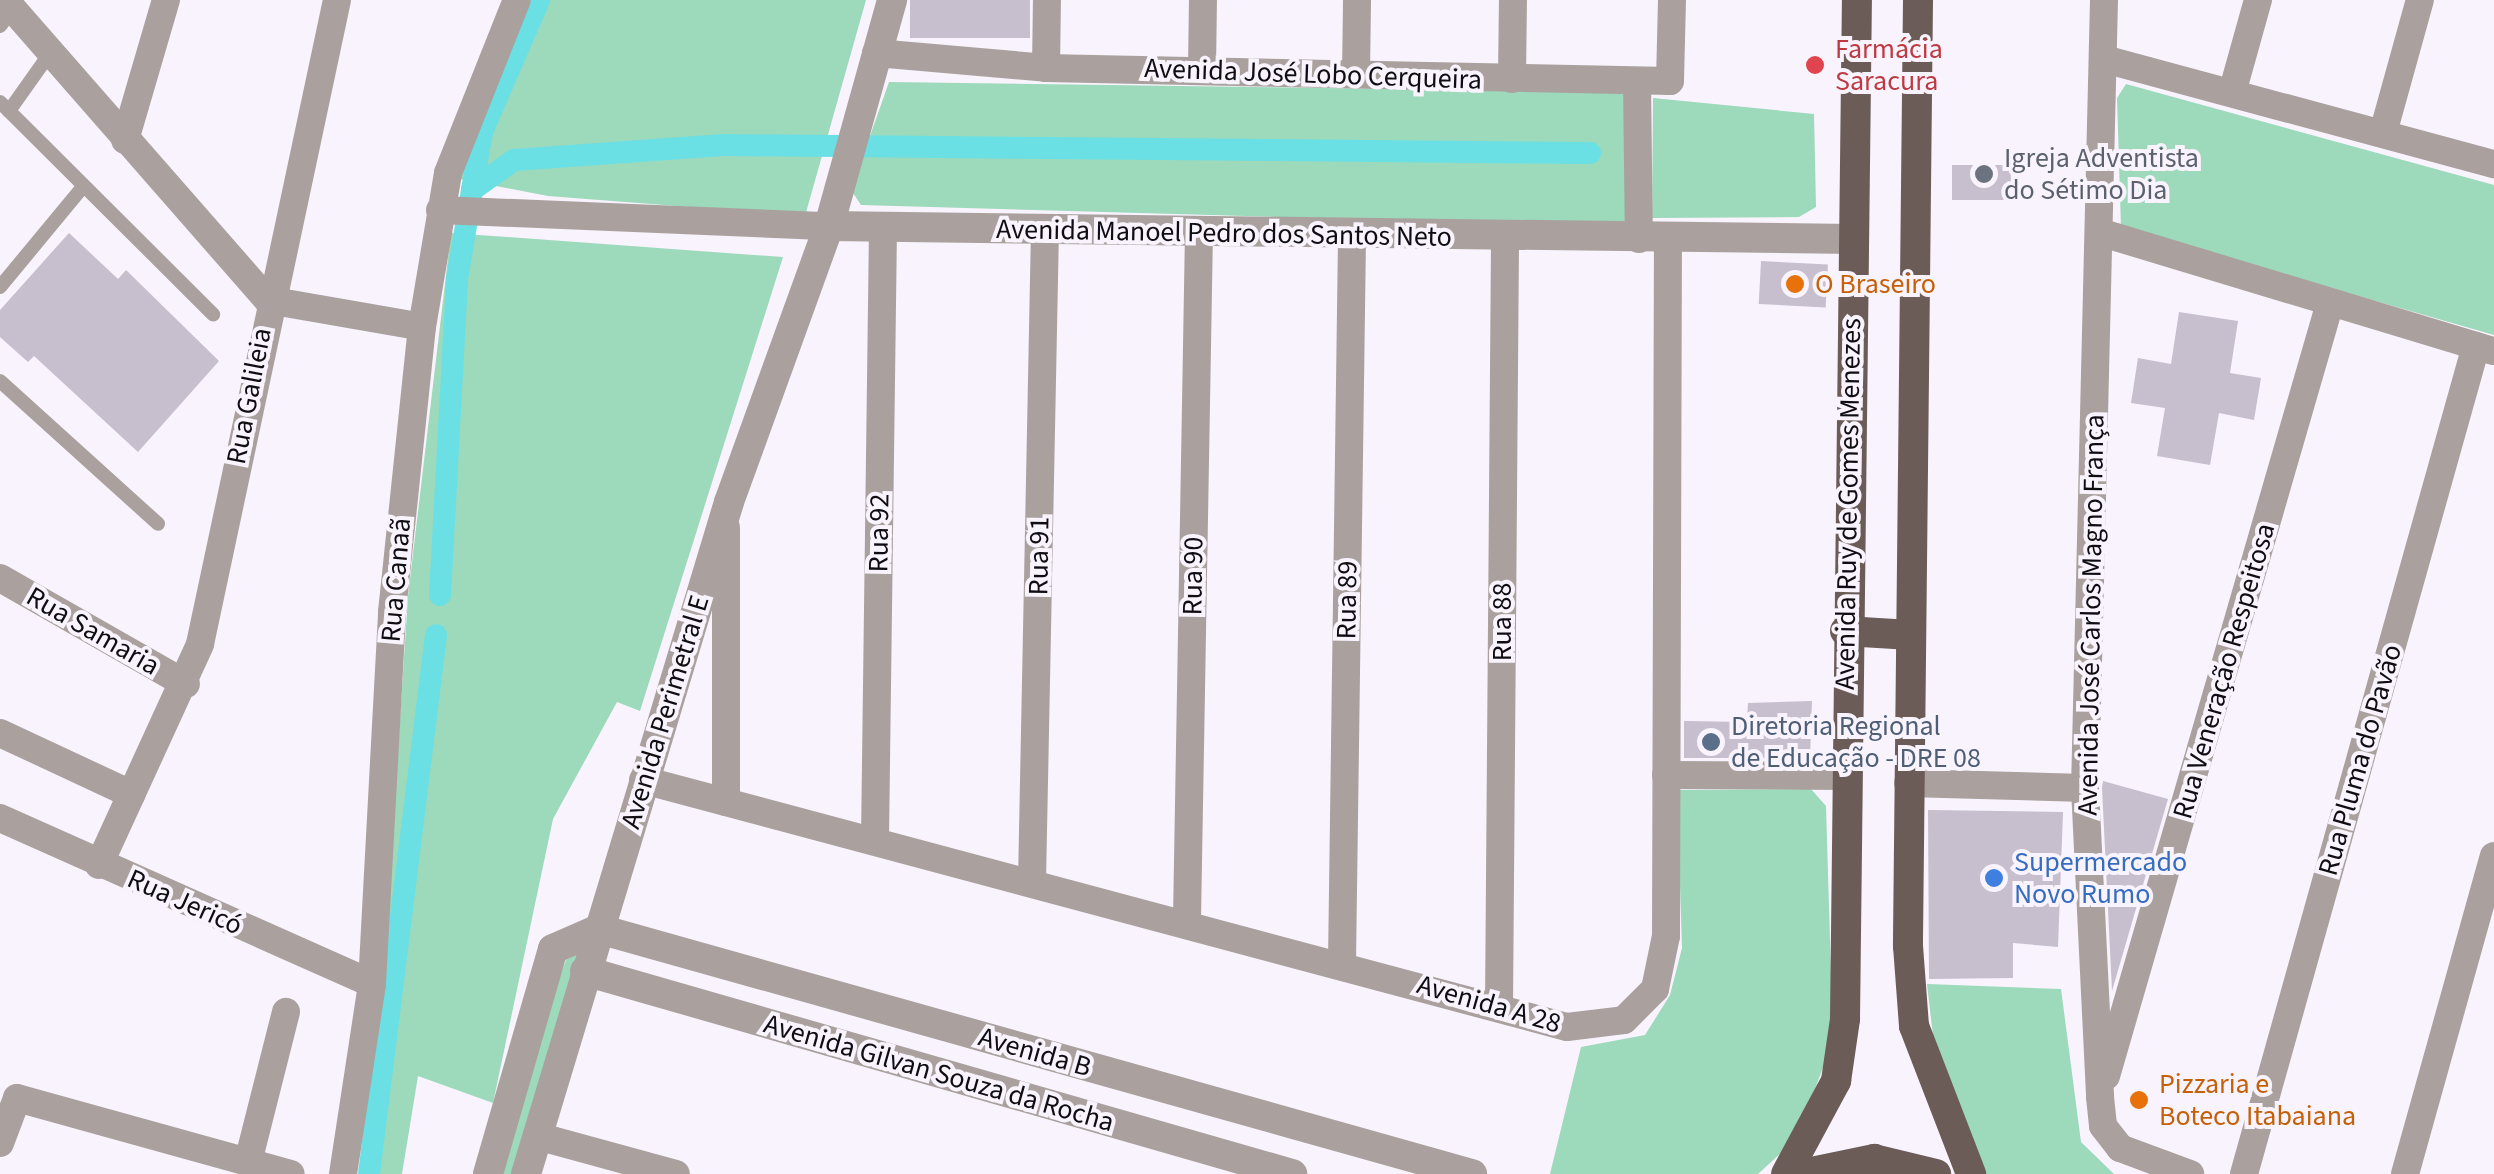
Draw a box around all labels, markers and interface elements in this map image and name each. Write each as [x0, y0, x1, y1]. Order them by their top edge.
place label: Farmácia Saracura [1835, 32, 1943, 98]
street label: Avenida José Lobo Cerqueira [1144, 51, 1482, 97]
marker: Farmácia Saracura [1804, 54, 1826, 76]
place label: Igreja Adventista do Sétimo Dia [2004, 141, 2199, 207]
marker: Igreja Adventista do Sétimo Dia [1973, 163, 1995, 185]
street label: Avenida Manoel Pedro dos Santos Neto [996, 212, 1452, 254]
place label: O Braseiro [1815, 267, 1936, 301]
marker: O Braseiro [1784, 273, 1806, 295]
street label: Avenida Ruy de Gomes Menezes [1828, 318, 1868, 690]
street label: Rua Galileia [219, 325, 279, 467]
street label: Avenida José Carlos Magno França [2071, 414, 2111, 816]
street label: Rua 92 [862, 493, 896, 573]
street label: Rua 91 [1022, 516, 1056, 596]
street label: Rua Canaã [374, 517, 418, 643]
street label: Rua Veneração Respeitosa [2166, 519, 2282, 823]
street label: Rua 90 [1176, 536, 1210, 616]
street label: Rua 89 [1330, 560, 1364, 640]
street label: Rua Samaria [21, 579, 165, 683]
street label: Rua 88 [1485, 583, 1519, 661]
street label: Avenida Perimetral E [614, 591, 716, 833]
street label: Rua Pluma do Pavão [2311, 641, 2409, 879]
place label: Diretoria Regional de Educação - DRE 08 [1731, 709, 1981, 775]
marker: Diretoria Regional de Educação - DRE 08 [1700, 731, 1722, 753]
place label: Supermercado Novo Rumo [2014, 845, 2187, 911]
street label: Rua Jericó [122, 862, 248, 942]
marker: Supermercado Novo Rumo [1983, 867, 2005, 889]
street label: Avenida A 28 [1413, 967, 1565, 1041]
street label: Avenida Gilvan Souza da Rocha [760, 1007, 1118, 1139]
street label: Avenida B [975, 1020, 1095, 1084]
place label: Pizzaria e Boteco Itabaiana [2159, 1067, 2356, 1133]
marker: Pizzaria e Boteco Itabaiana [2128, 1089, 2150, 1111]

